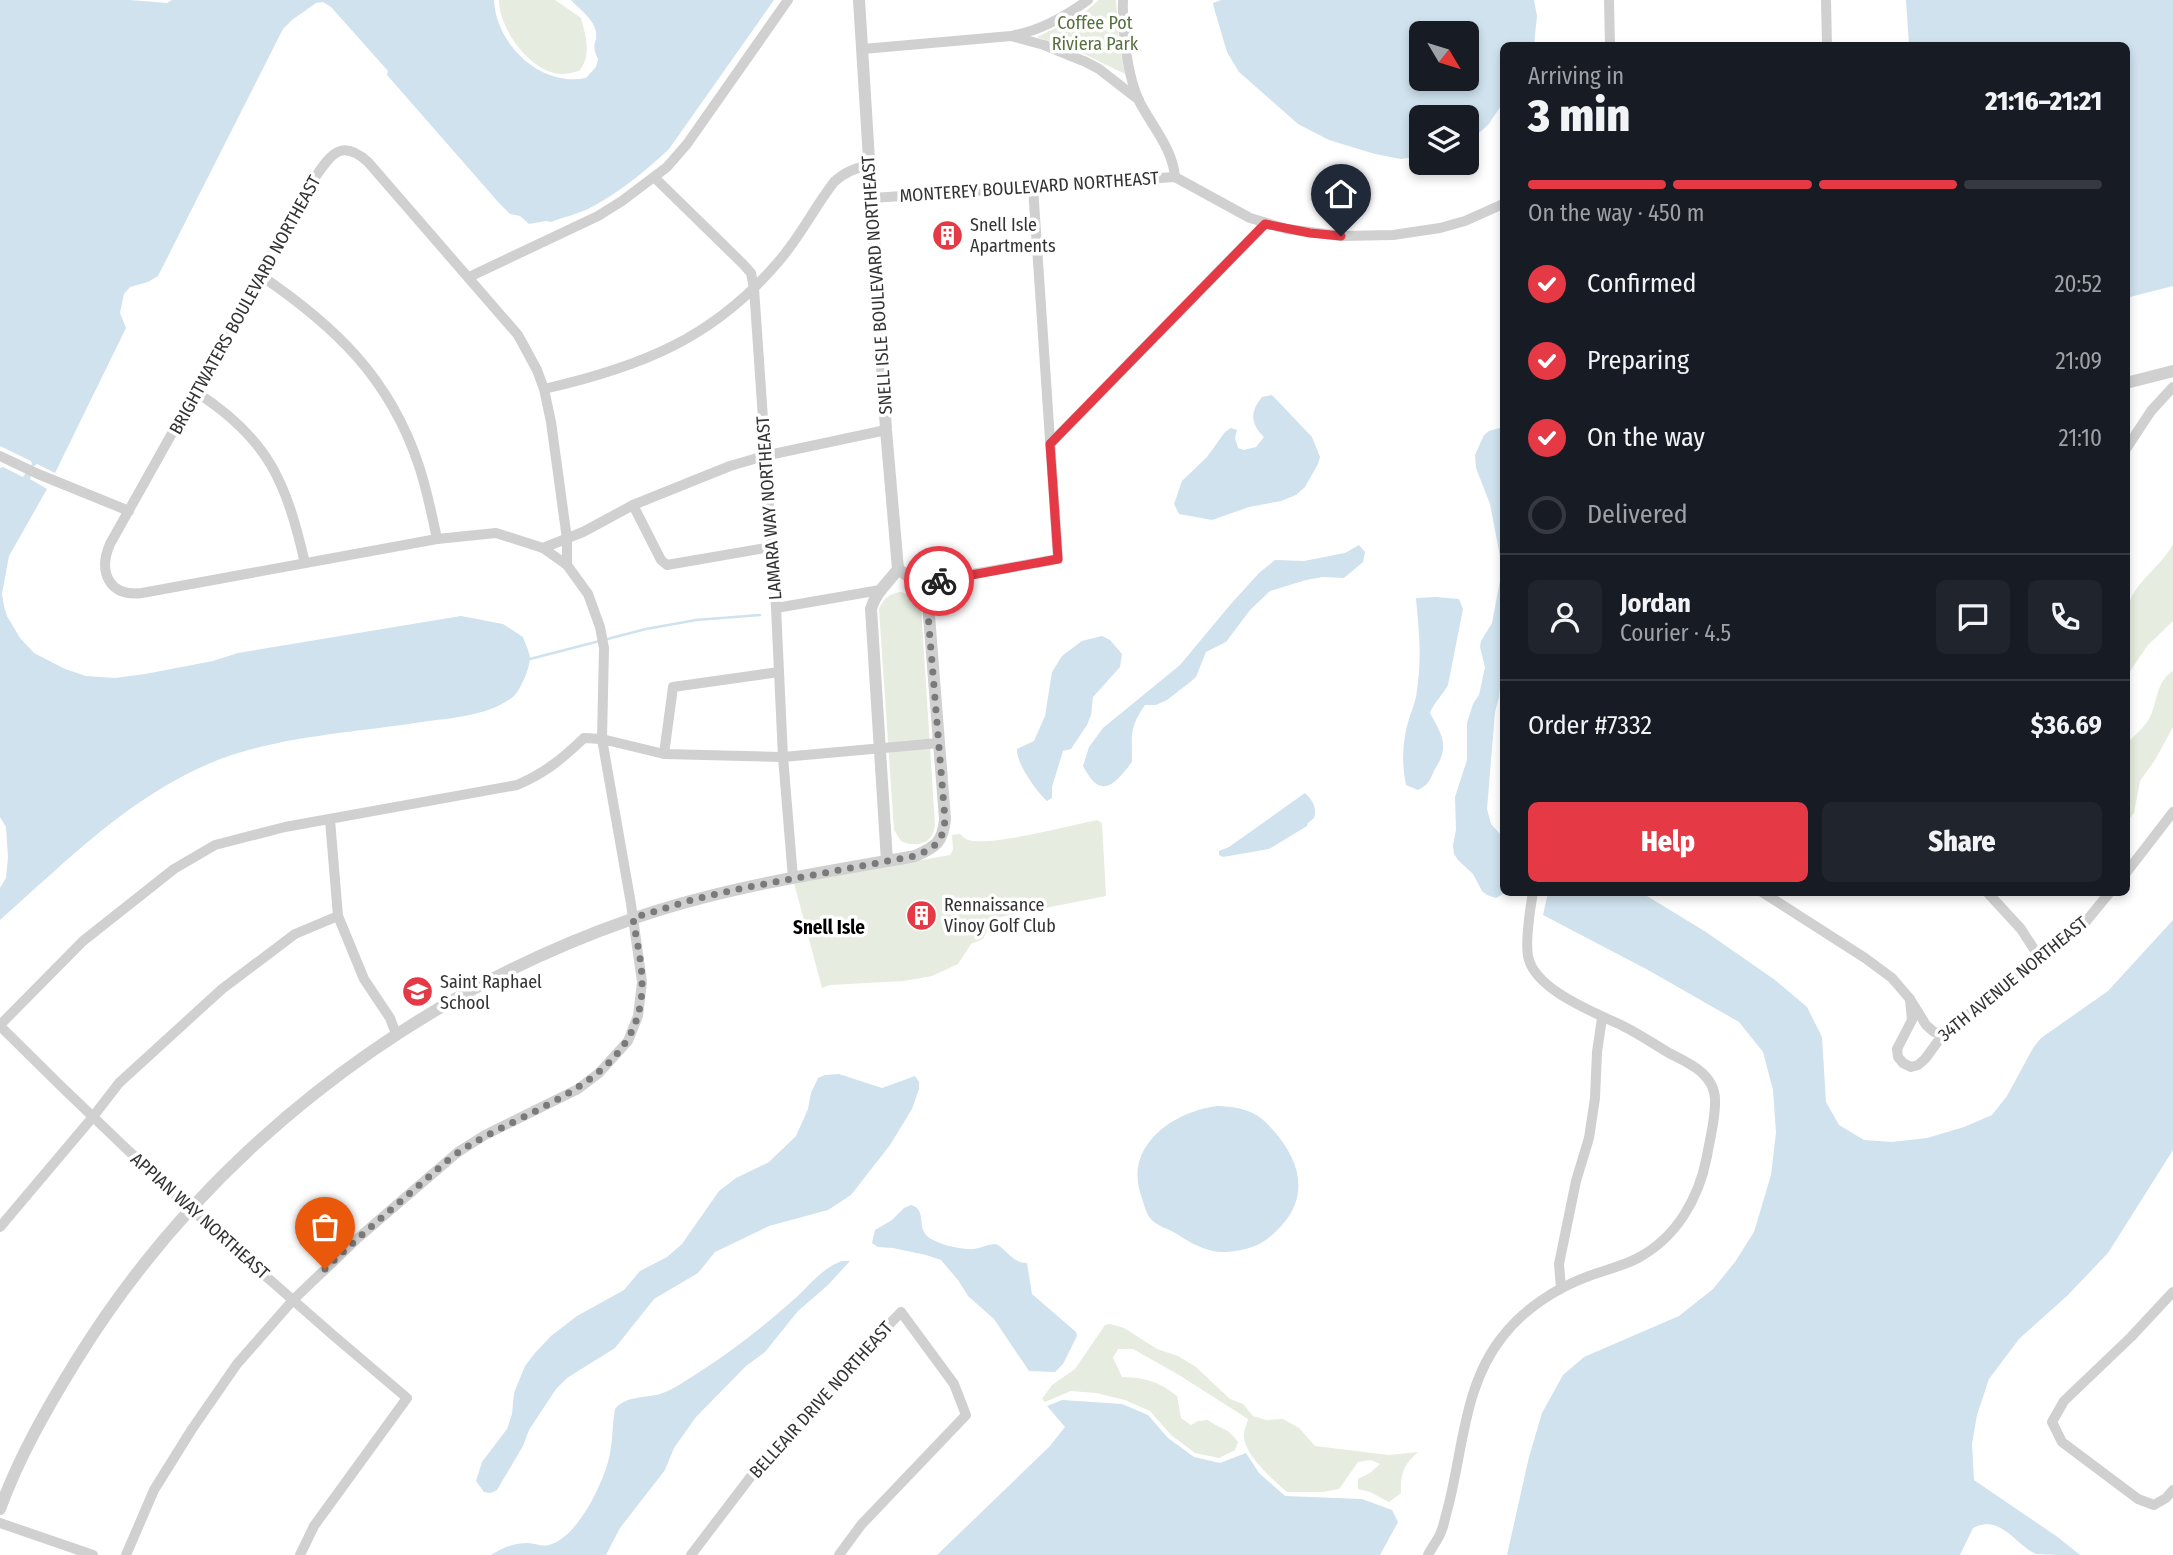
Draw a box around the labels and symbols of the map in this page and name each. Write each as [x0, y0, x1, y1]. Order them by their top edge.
park label: Coffee Pot Riviera Park [1052, 12, 1139, 55]
north arrow [1409, 21, 1479, 91]
street label: SNELL ISLE BOULEVARD NORTHEAST [857, 154, 897, 415]
pin [1311, 164, 1371, 236]
street label: MONTEREY BOULEVARD NORTHEAST [899, 167, 1160, 207]
street label: BRIGHTWATERS BOULEVARD NORTHEAST [165, 171, 326, 438]
place label: Snell Isle Apartments [970, 214, 1056, 257]
building icon: Snell Isle Apartments [930, 218, 964, 252]
street label: LAMARA WAY NORTHEAST [752, 415, 786, 601]
courier [904, 546, 974, 616]
place label: Rennaissance Vinoy Golf Club [944, 894, 1056, 937]
building icon: Rennaissance Vinoy Golf Club [904, 898, 938, 932]
street label: 34TH AVENUE NORTHEAST [1934, 912, 2093, 1046]
district label: Snell Isle [793, 916, 865, 939]
place label: Saint Raphael School [440, 971, 542, 1014]
school or university icon: Saint Raphael School [400, 975, 434, 1009]
street label: APPIAN WAY NORTHEAST [126, 1148, 274, 1284]
pin [295, 1197, 355, 1269]
street label: BELLEAIR DRIVE NORTHEAST [745, 1317, 898, 1483]

